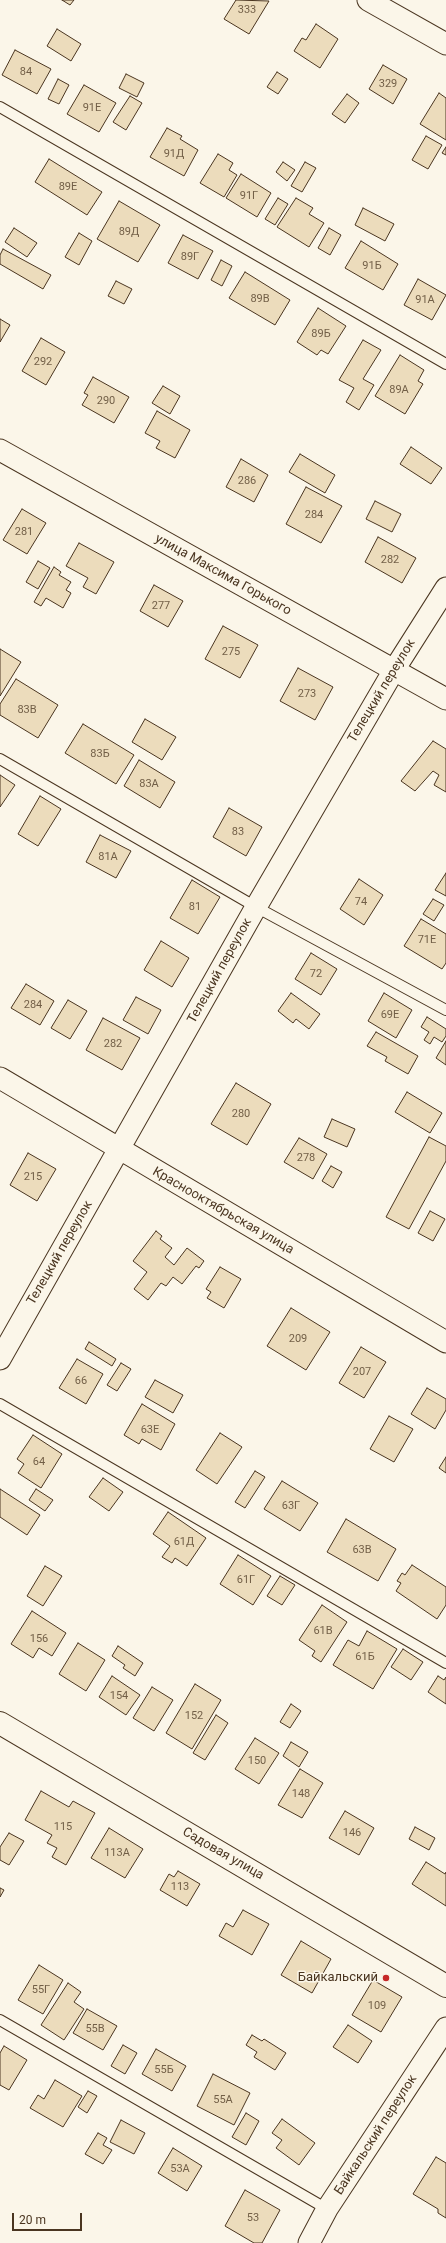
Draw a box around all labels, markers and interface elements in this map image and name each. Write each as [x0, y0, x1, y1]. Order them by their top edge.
house number: 333 [238, 3, 256, 17]
house number: 84 [20, 65, 32, 79]
house number: 329 [379, 77, 397, 91]
house number: 91Е [83, 101, 101, 115]
house number: 91Д [164, 147, 184, 161]
house number: 89Е [59, 180, 77, 194]
house number: 91Г [240, 189, 258, 203]
house number: 89Д [119, 225, 139, 239]
house number: 89Г [181, 250, 199, 264]
house number: 91Б [362, 259, 382, 273]
house number: 89В [250, 292, 270, 306]
house number: 91А [415, 293, 435, 307]
house number: 89Б [311, 327, 331, 341]
house number: 292 [34, 355, 52, 369]
house number: 89А [389, 383, 409, 397]
house number: 290 [97, 394, 115, 408]
house number: 286 [238, 474, 256, 488]
house number: 284 [305, 508, 323, 522]
house number: 281 [15, 525, 33, 539]
street label: улица Максима Горького [152, 531, 294, 619]
house number: 282 [381, 553, 399, 567]
house number: 277 [152, 599, 170, 613]
street label: Телецкий переулок [345, 637, 419, 745]
house number: 275 [222, 645, 240, 659]
house number: 273 [298, 687, 316, 701]
house number: 83В [17, 703, 37, 717]
house number: 83Б [90, 747, 110, 761]
house number: 83А [139, 777, 159, 791]
house number: 83 [232, 825, 244, 839]
house number: 81А [98, 850, 118, 864]
house number: 74 [355, 895, 367, 909]
house number: 81 [189, 900, 201, 914]
street label: Телецкий переулок [185, 916, 255, 1026]
house number: 71Е [418, 933, 436, 947]
house number: 72 [310, 967, 322, 981]
house number: 284 [24, 998, 42, 1012]
house number: 69Е [381, 1008, 399, 1022]
house number: 282 [104, 1037, 122, 1051]
house number: 280 [232, 1107, 250, 1121]
house number: 278 [297, 1151, 315, 1165]
street label: Краснооктябрьская улица [150, 1164, 296, 1258]
house number: 215 [24, 1170, 42, 1184]
street label: Телецкий переулок [24, 1198, 96, 1308]
house number: 209 [289, 1332, 307, 1346]
house number: 207 [353, 1365, 371, 1379]
house number: 66 [75, 1374, 87, 1388]
house number: 63Е [141, 1423, 159, 1437]
house number: 64 [33, 1455, 45, 1469]
house number: 63Г [282, 1499, 300, 1513]
house number: 61Д [174, 1535, 194, 1549]
house number: 63В [352, 1543, 372, 1557]
house number: 61Г [237, 1573, 255, 1587]
house number: 61В [313, 1624, 333, 1638]
house number: 156 [30, 1632, 48, 1646]
house number: 61Б [355, 1650, 375, 1664]
house number: 154 [110, 1689, 128, 1703]
house number: 152 [185, 1709, 203, 1723]
house number: 150 [248, 1754, 266, 1768]
house number: 148 [292, 1787, 310, 1801]
house number: 115 [54, 1820, 72, 1834]
street label: Садовая улица [180, 1824, 266, 1884]
house number: 146 [343, 1826, 361, 1840]
house number: 113А [104, 1846, 130, 1860]
house number: 113 [171, 1880, 189, 1894]
place label: Байкальский [298, 1970, 378, 1986]
marker: Байкальский [381, 1973, 391, 1983]
house number: 55Г [32, 1983, 50, 1997]
house number: 109 [368, 1999, 386, 2013]
house number: 55В [85, 2022, 105, 2036]
house number: 55Б [154, 2063, 174, 2077]
street label: Байкальский переулок [331, 2072, 421, 2198]
house number: 55А [213, 2093, 233, 2107]
house number: 53А [170, 2162, 190, 2176]
scale bar [14, 2205, 84, 2231]
house number: 53 [247, 2211, 259, 2225]
text: 20 m [19, 2213, 46, 2227]

